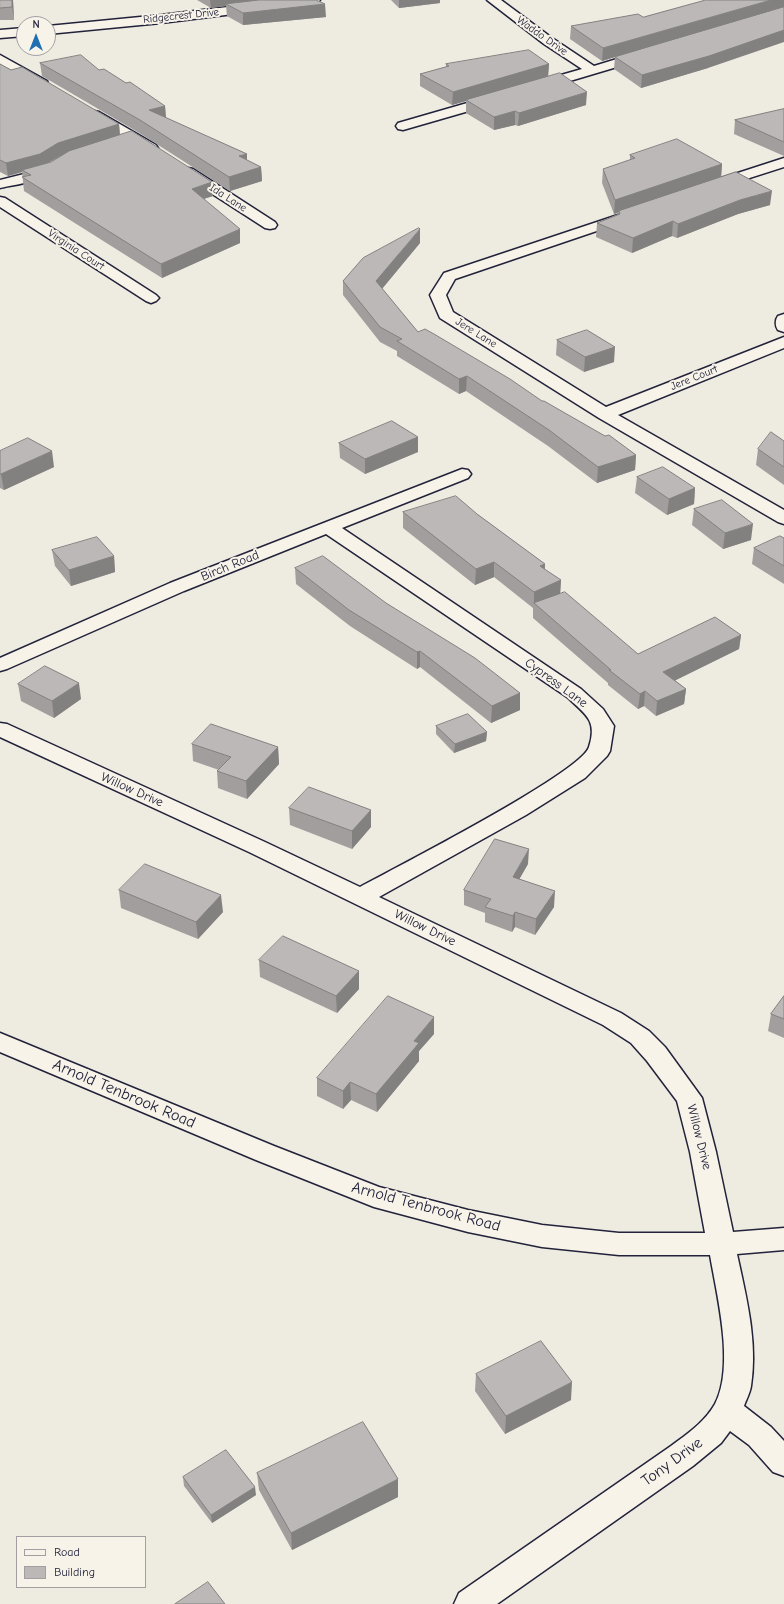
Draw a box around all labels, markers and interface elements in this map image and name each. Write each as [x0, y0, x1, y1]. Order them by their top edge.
street label: Ridgecrest Drive [142, 5, 220, 27]
street label: Waddo Drive [514, 14, 570, 58]
north arrow [16, 16, 56, 56]
text: N [32, 18, 40, 31]
street label: Ida Lane [207, 181, 249, 215]
street label: Virginia Court [45, 227, 107, 273]
street label: Jere Lane [453, 315, 499, 351]
street label: Jere Court [669, 363, 719, 393]
street label: Birch Road [199, 547, 261, 585]
street label: Cypress Lane [521, 655, 591, 711]
street label: Willow Drive [98, 769, 166, 811]
street label: Willow Drive [392, 906, 458, 950]
street label: Arnold Tenbrook Road [50, 1055, 198, 1133]
street label: Willow Drive [683, 1103, 715, 1171]
street label: Arnold Tenbrook Road [349, 1178, 503, 1236]
street label: Tony Drive [638, 1433, 706, 1491]
legend [16, 1536, 146, 1588]
text: Road [54, 1545, 80, 1559]
text: Building [54, 1565, 95, 1579]

